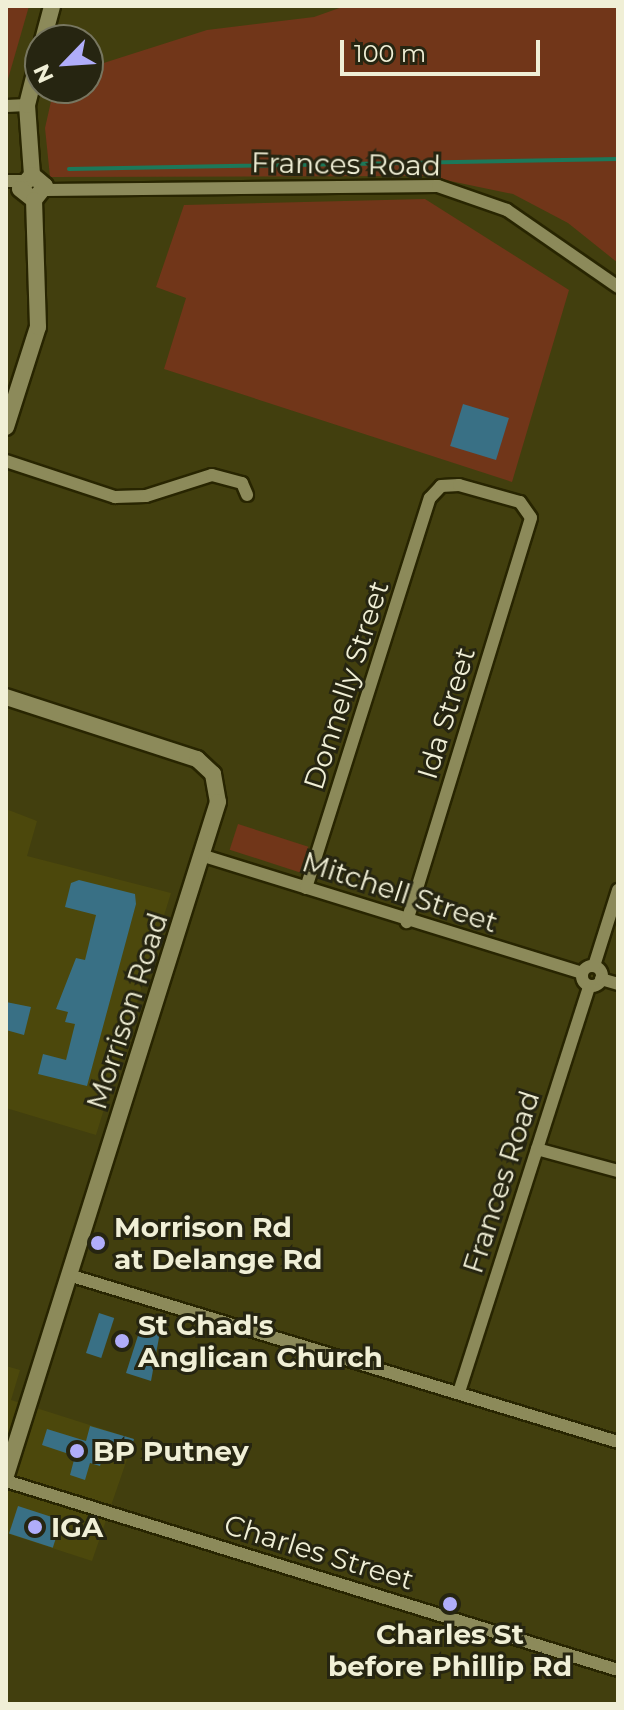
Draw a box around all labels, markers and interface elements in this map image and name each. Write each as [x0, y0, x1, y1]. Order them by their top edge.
north arrow [24, 24, 104, 104]
scale bar [344, 24, 544, 74]
text: 100 m [354, 39, 426, 68]
text: N [28, 60, 60, 87]
street label: Frances Road [251, 146, 441, 182]
street label: Donnelly Street [296, 576, 396, 794]
street label: Ida Street [410, 643, 482, 783]
street label: Mitchell Street [298, 845, 502, 939]
street label: Morrison Road [79, 909, 175, 1113]
street label: Frances Road [456, 1087, 546, 1277]
place label: Morrison Rd at Delange Rd [114, 1210, 322, 1276]
marker: Morrison Rd at Delange Rd [89, 1234, 107, 1252]
place label: St Chad's Anglican Church [138, 1308, 383, 1374]
marker: St Chad's Anglican Church [113, 1332, 131, 1350]
place label: BP Putney [93, 1434, 249, 1468]
marker: BP Putney [68, 1442, 86, 1460]
street label: Charles Street [220, 1507, 418, 1597]
place label: IGA [51, 1510, 103, 1544]
marker: IGA [26, 1518, 44, 1536]
marker: Charles St before Phillip Rd [441, 1595, 459, 1613]
place label: Charles St before Phillip Rd [328, 1617, 572, 1683]

